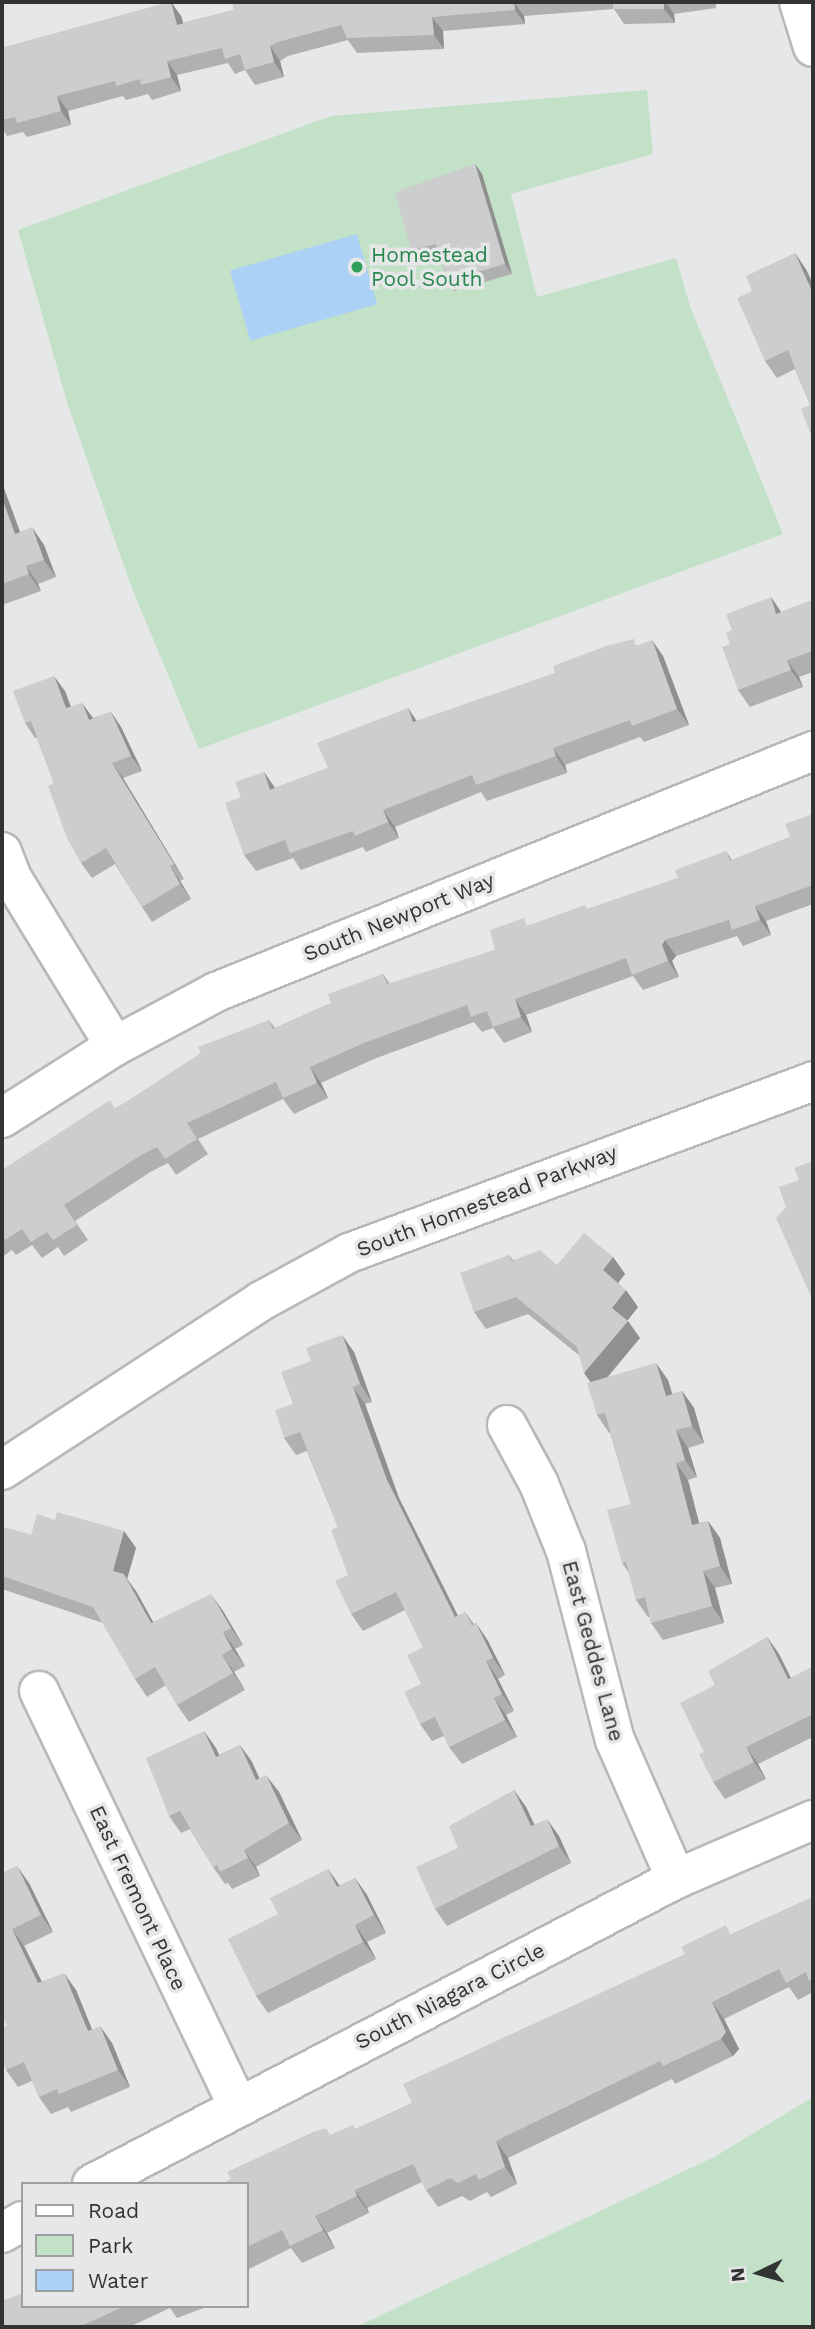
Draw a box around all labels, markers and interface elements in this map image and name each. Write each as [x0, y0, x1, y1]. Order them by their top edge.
place label: Homestead Pool South [371, 242, 488, 292]
marker: Homestead Pool South [349, 259, 365, 275]
street label: South Newport Way [300, 867, 498, 967]
street label: South Homestead Parkway [353, 1140, 621, 1262]
street label: East Geddes Lane [557, 1558, 629, 1744]
street label: East Fremont Place [84, 1802, 192, 1994]
street label: South Niagara Circle [351, 1937, 549, 2055]
legend [21, 2182, 248, 2308]
text: Road [88, 2198, 139, 2223]
text: Park [88, 2233, 133, 2258]
north arrow [724, 2238, 794, 2308]
text: N [726, 2267, 750, 2283]
text: Water [88, 2268, 148, 2293]

